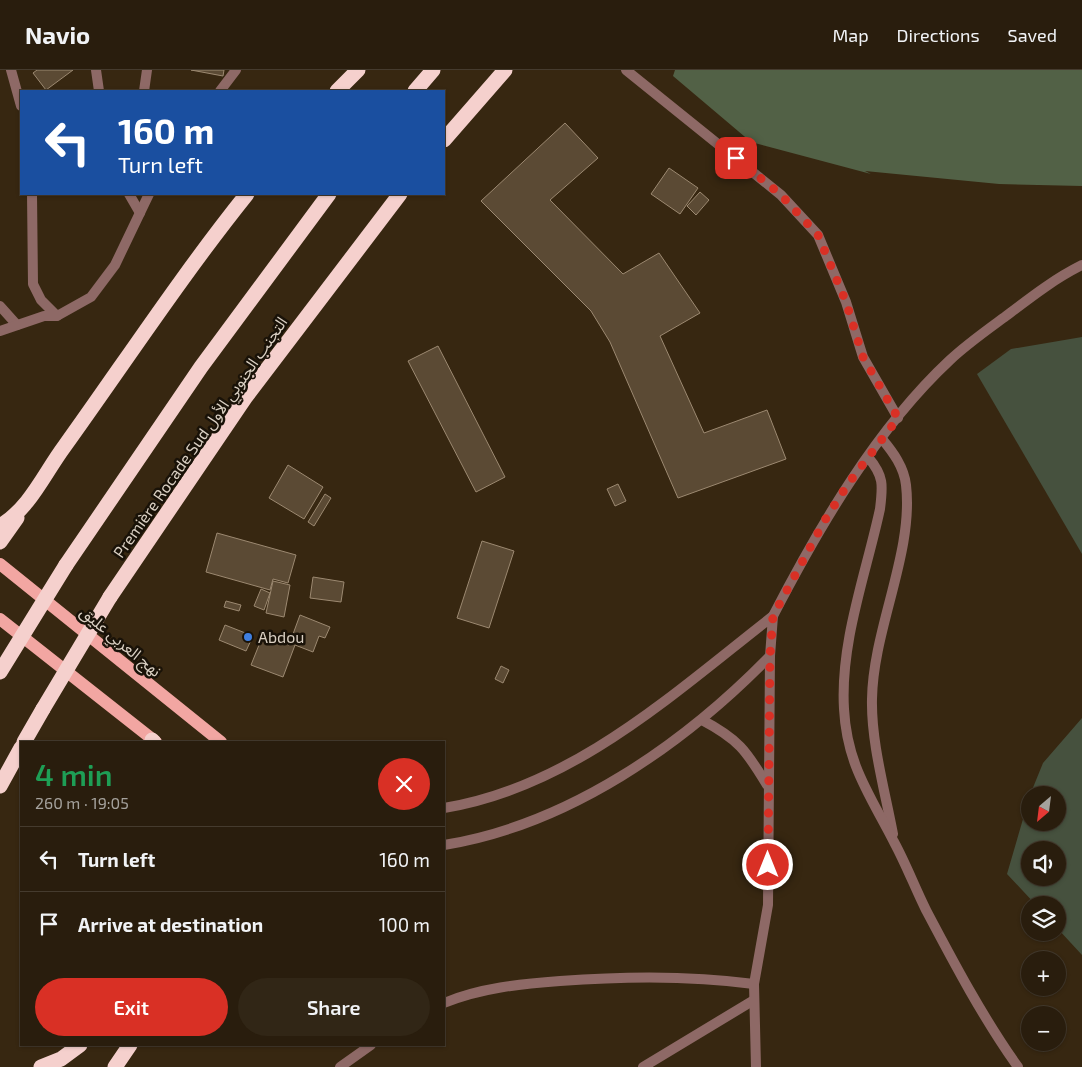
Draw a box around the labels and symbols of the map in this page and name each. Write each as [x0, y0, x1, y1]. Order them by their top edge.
pin [715, 137, 757, 179]
street label: Première Rocade Sud التجنب الجنوبي الأول [109, 313, 294, 563]
street label: نهج العربي عليق [74, 601, 166, 683]
place label: Abdou [258, 627, 304, 646]
marker: Abdou [242, 631, 254, 643]
north arrow [1021, 786, 1066, 831]
position arrow [741, 838, 793, 890]

